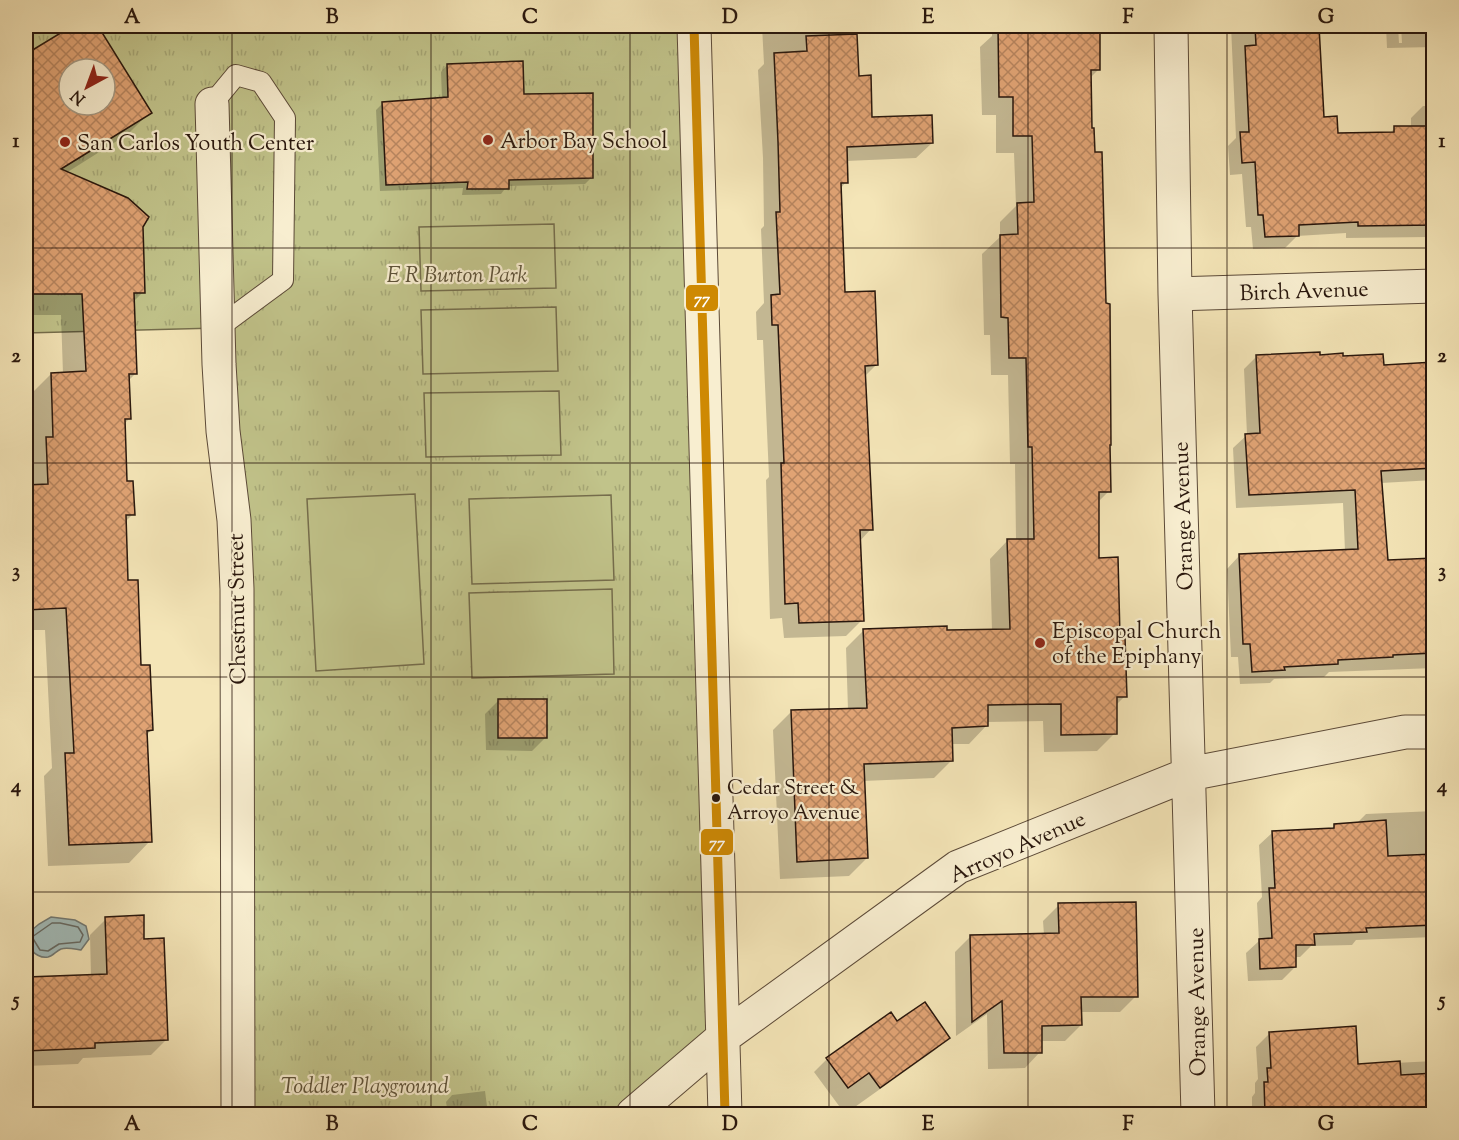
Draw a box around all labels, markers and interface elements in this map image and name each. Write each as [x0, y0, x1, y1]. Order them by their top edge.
text: A [124, 4, 141, 33]
text: B [326, 4, 339, 33]
text: C [522, 4, 538, 33]
text: D [722, 4, 738, 33]
text: E [922, 4, 935, 33]
text: F [1122, 4, 1134, 33]
text: G [1318, 4, 1335, 33]
north arrow [57, 57, 117, 117]
text: N [66, 83, 91, 109]
place label: Arbor Bay School [500, 127, 668, 159]
text: 1 [13, 128, 20, 157]
text: 1 [1439, 128, 1446, 157]
place label: San Carlos Youth Center [77, 129, 314, 161]
marker: Arbor Bay School [481, 133, 495, 147]
marker: San Carlos Youth Center [58, 135, 72, 149]
park label: E R Burton Park [386, 261, 528, 293]
street label: Birch Avenue [1239, 275, 1369, 311]
line badge: 77 [685, 284, 719, 312]
text: 77 [694, 289, 711, 312]
text: 2 [11, 343, 21, 372]
text: 2 [1437, 343, 1447, 372]
street label: Orange Avenue [1166, 441, 1204, 591]
street label: Chestnut Street [222, 533, 256, 685]
text: 3 [12, 558, 20, 587]
text: 3 [1438, 558, 1446, 587]
place label: Episcopal Church of the Epiphany [1052, 617, 1222, 674]
marker: Episcopal Church of the Epiphany [1033, 636, 1047, 650]
text: 4 [10, 773, 21, 802]
text: 4 [1436, 773, 1447, 802]
place label: Cedar Street & Arroyo Avenue [727, 775, 860, 829]
marker: Cedar Street & Arroyo Avenue [710, 792, 722, 804]
street label: Arroyo Avenue [945, 804, 1091, 893]
line badge: 77 [700, 828, 734, 856]
text: 77 [709, 833, 726, 856]
street label: Orange Avenue [1182, 927, 1216, 1077]
text: 5 [11, 987, 20, 1016]
text: 5 [1437, 987, 1446, 1016]
park label: Toddler Playground [281, 1072, 449, 1104]
text: A [124, 1111, 141, 1140]
text: B [326, 1111, 339, 1140]
text: C [522, 1111, 538, 1140]
text: D [722, 1111, 738, 1140]
text: E [922, 1111, 935, 1140]
text: F [1122, 1111, 1134, 1140]
text: G [1318, 1111, 1335, 1140]

